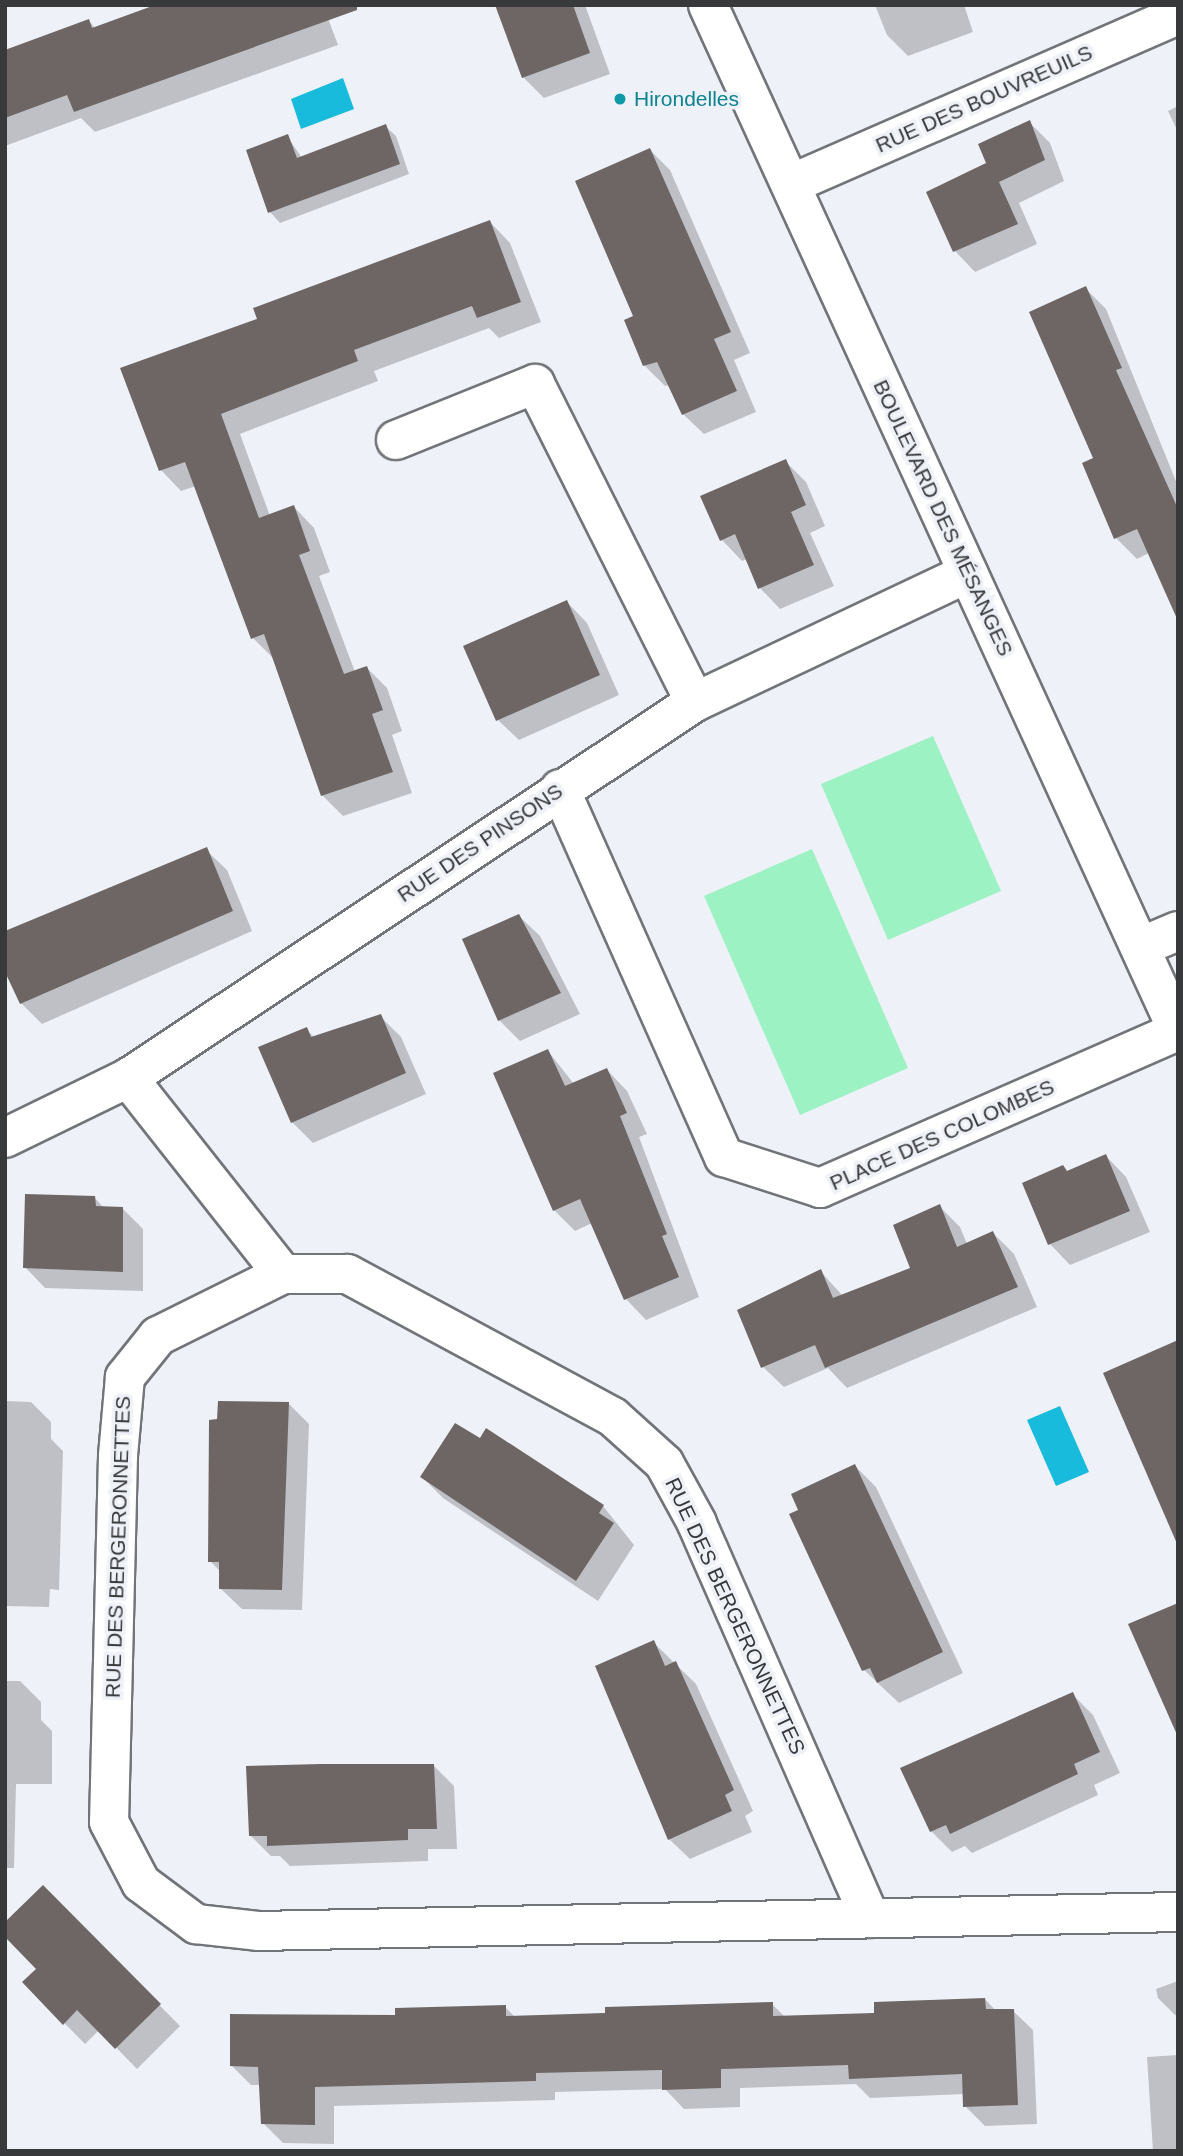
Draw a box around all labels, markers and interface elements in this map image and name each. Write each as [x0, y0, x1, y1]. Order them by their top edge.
street label: RUE DES BOUVREUILS [872, 40, 1096, 158]
place label: Hirondelles [634, 86, 739, 112]
marker: Hirondelles [612, 91, 628, 107]
street label: BOULEVARD DES MÉSANGES [868, 376, 1018, 660]
street label: RUE DES PINSONS [393, 778, 567, 908]
street label: PLACE DES COLOMBES [826, 1074, 1058, 1196]
street label: RUE DES BERGERONNETTES [100, 1396, 136, 1698]
street label: RUE DES BERGERONNETTES [660, 1474, 810, 1758]

